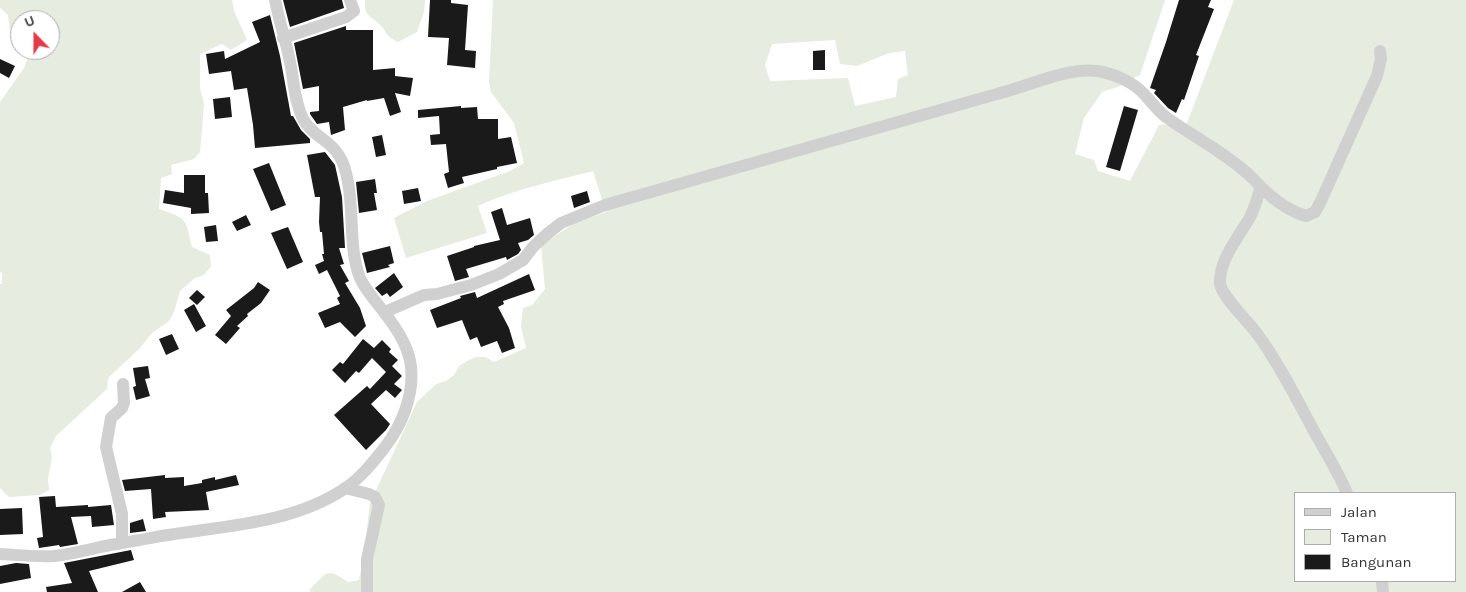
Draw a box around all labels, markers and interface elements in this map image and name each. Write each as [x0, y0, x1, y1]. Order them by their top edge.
north arrow [10, 10, 60, 60]
text: U [22, 12, 37, 31]
legend [1294, 492, 1456, 582]
text: Jalan [1341, 503, 1377, 521]
text: Taman [1341, 528, 1387, 546]
text: Bangunan [1341, 553, 1412, 571]

